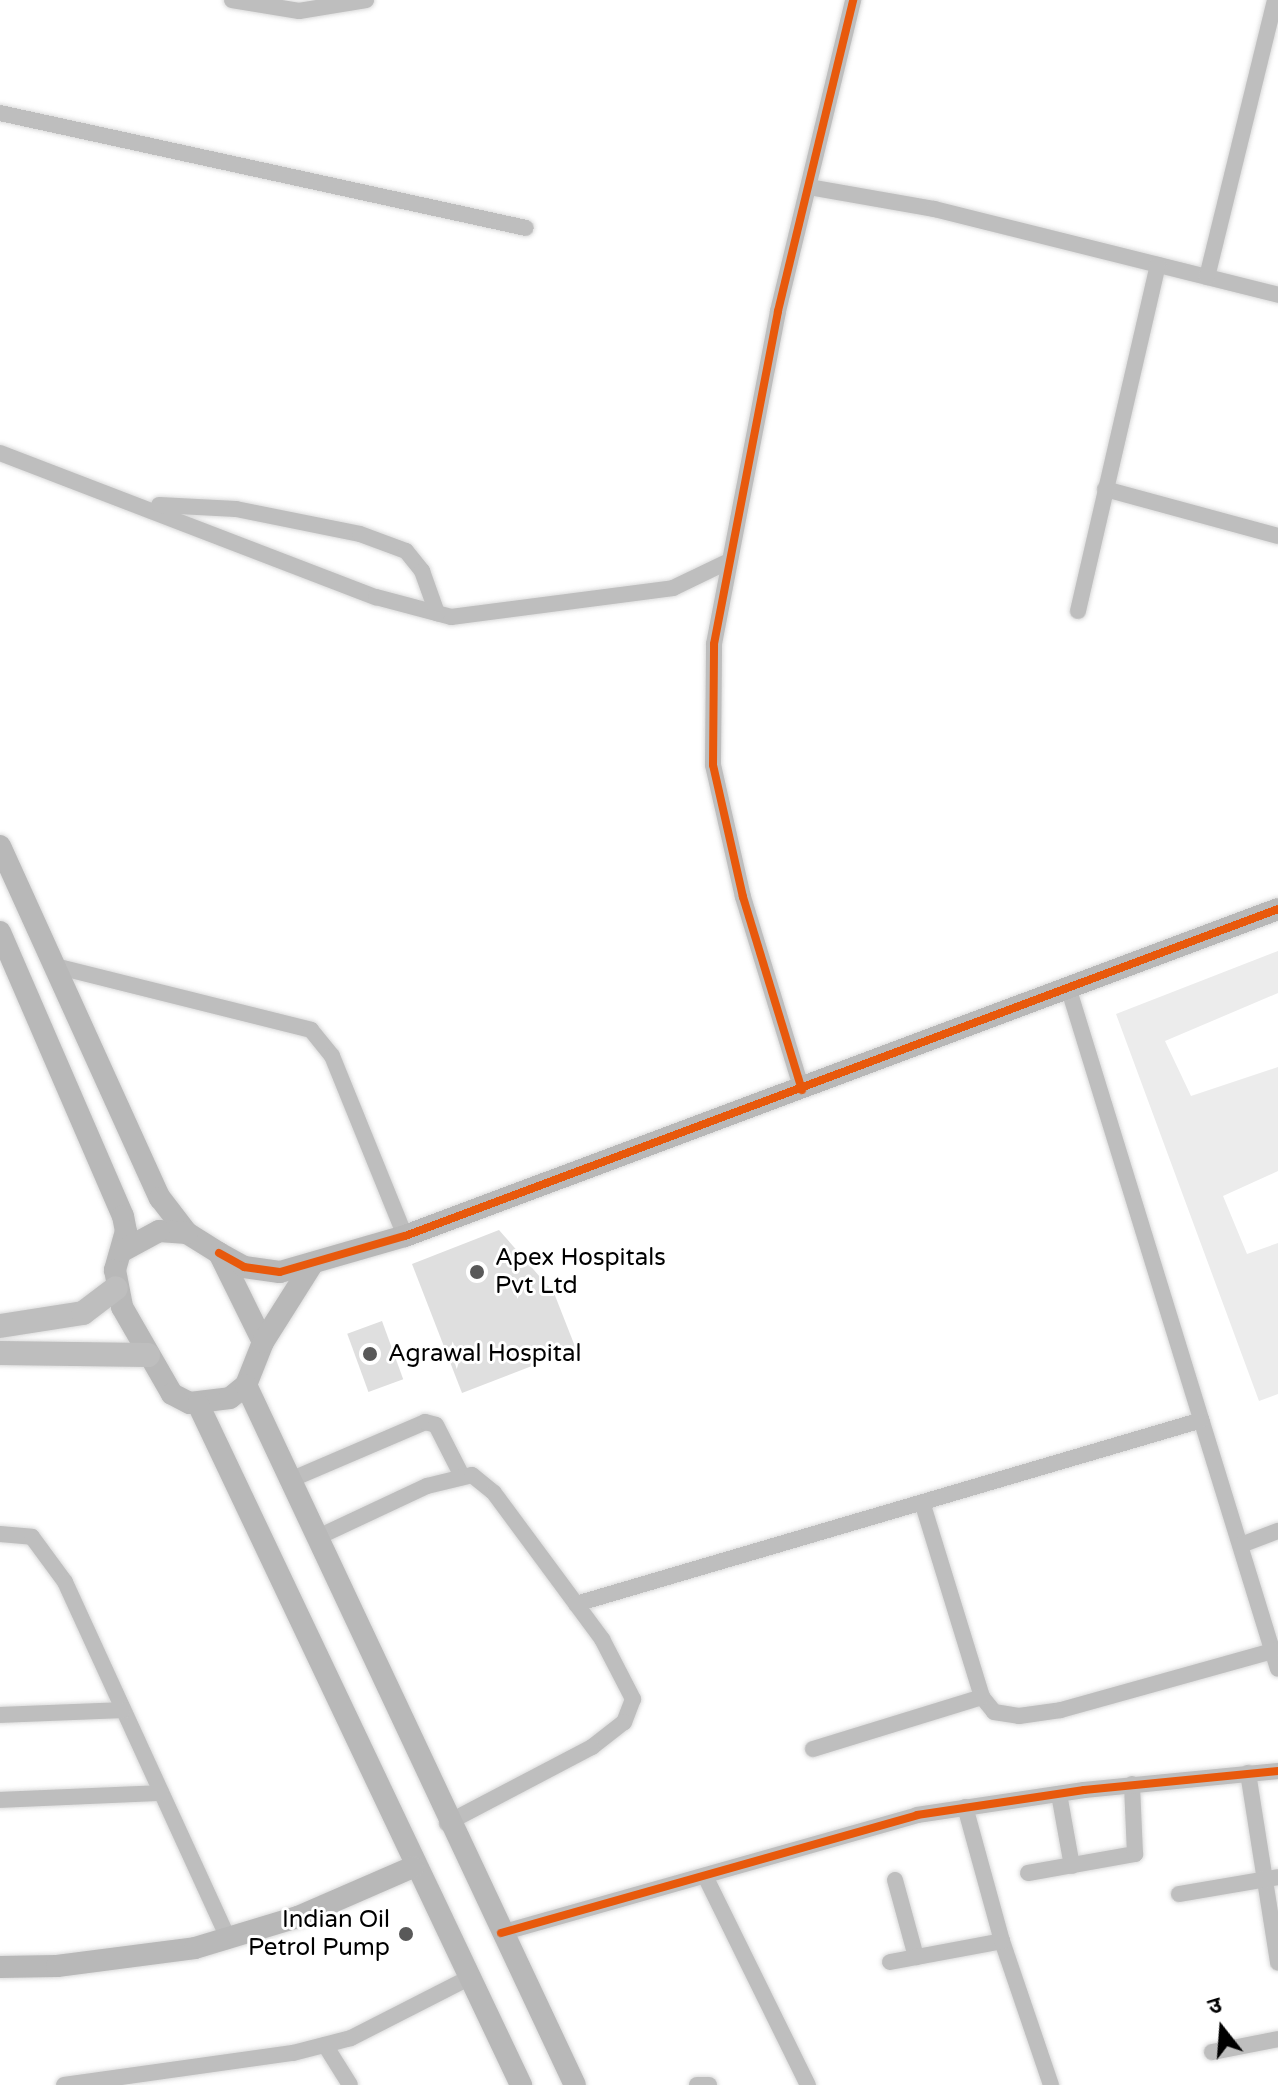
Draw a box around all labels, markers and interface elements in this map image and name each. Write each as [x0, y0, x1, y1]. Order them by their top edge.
place label: Apex Hospitals Pvt Ltd [495, 1244, 666, 1300]
marker: Apex Hospitals Pvt Ltd [466, 1261, 488, 1283]
place label: Agrawal Hospital [388, 1340, 581, 1368]
marker: Agrawal Hospital [359, 1343, 381, 1365]
place label: Indian Oil Petrol Pump [248, 1906, 390, 1962]
marker: Indian Oil Petrol Pump [397, 1925, 415, 1943]
north arrow [1182, 1989, 1262, 2069]
text: उ [1205, 1992, 1225, 2020]

